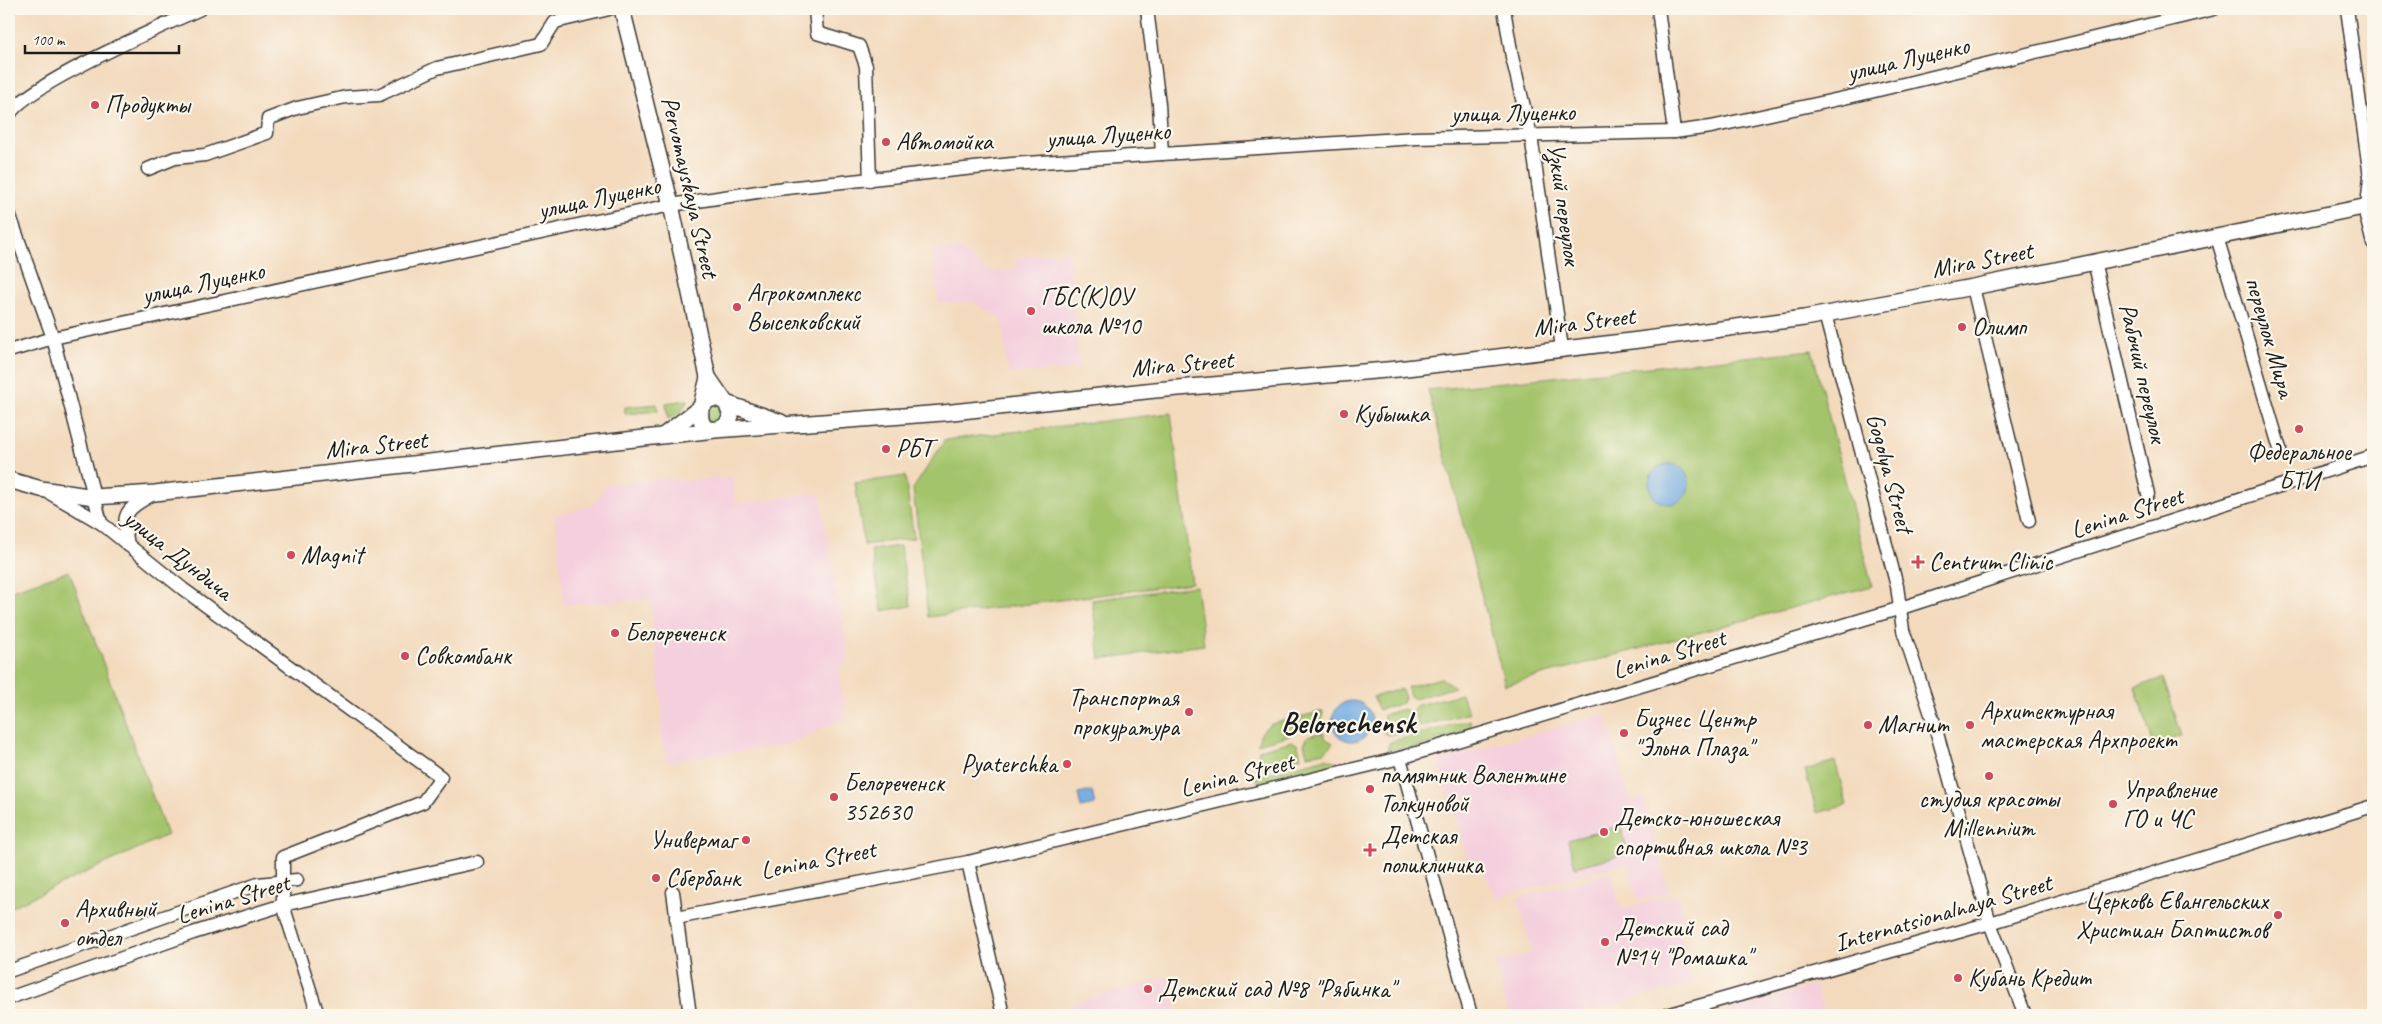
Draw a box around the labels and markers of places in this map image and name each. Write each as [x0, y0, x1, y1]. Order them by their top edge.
place label: Продукты [105, 89, 192, 121]
marker: Продукты [89, 99, 101, 111]
place label: Автомойка [896, 126, 995, 158]
marker: Автомойка [880, 136, 892, 148]
place label: Агрокомплекс Выселковский [747, 277, 862, 338]
place label: ГБС(К)ОУ школа №10 [1041, 281, 1142, 342]
marker: Агрокомплекс Выселковский [731, 301, 743, 313]
marker: ГБС(К)ОУ школа №10 [1025, 305, 1037, 317]
place label: Олимп [1972, 311, 2028, 343]
marker: Олимп [1956, 321, 1968, 333]
place label: Кубышка [1354, 398, 1431, 430]
marker: Кубышка [1338, 408, 1350, 420]
marker: Федеральное БТИ [2293, 423, 2305, 435]
place label: РБТ [896, 433, 939, 465]
place label: Федеральное БТИ [2247, 436, 2353, 497]
marker: РБТ [880, 443, 892, 455]
place label: Magnit [301, 539, 367, 571]
place label: Centrum Clinic [1929, 546, 2053, 578]
marker: Magnit [285, 549, 297, 561]
marker: Centrum Clinic [1911, 555, 1925, 569]
place label: Белореченск [625, 617, 727, 649]
marker: Белореченск [609, 627, 621, 639]
place label: Совкомбанк [415, 640, 513, 672]
marker: Совкомбанк [399, 650, 411, 662]
place label: Транспортая прокуратура [1068, 682, 1181, 743]
place label: Архитектурная мастерская Архпроект [1980, 695, 2178, 756]
place label: Бизнес Центр "Эльна Плаза" [1634, 703, 1758, 764]
marker: Транспортая прокуратура [1183, 706, 1195, 718]
place label: Магнит [1878, 709, 1950, 741]
marker: Магнит [1862, 719, 1874, 731]
marker: Архитектурная мастерская Архпроект [1964, 719, 1976, 731]
marker: Бизнес Центр "Эльна Плаза" [1618, 727, 1630, 739]
place label: Pyaterchka [961, 748, 1060, 780]
marker: Pyaterchka [1061, 758, 1073, 770]
place label: памятник Валентине Толкуновой [1380, 759, 1567, 820]
place label: Белореченск 352630 [844, 767, 946, 828]
marker: студия красоты Millennium [1983, 770, 1995, 782]
place label: Управление ГО и ЧС [2123, 774, 2218, 835]
marker: памятник Валентине Толкуновой [1364, 783, 1376, 795]
place label: студия красоты Millennium [1919, 783, 2061, 844]
marker: Белореченск 352630 [828, 791, 840, 803]
marker: Управление ГО и ЧС [2107, 798, 2119, 810]
place label: Детско-юношеская спортивная школа №3 [1614, 802, 1808, 863]
place label: Детская поликлиника [1381, 820, 1485, 881]
place label: Универмаг [650, 824, 740, 856]
marker: Детско-юношеская спортивная школа №3 [1598, 826, 1610, 838]
marker: Универмаг [740, 834, 752, 846]
marker: Детская поликлиника [1363, 843, 1377, 857]
place label: Сбербанк [666, 862, 742, 894]
marker: Сбербанк [650, 872, 662, 884]
place label: Церковь Евангельских Христиан Баптистов [2076, 885, 2273, 946]
place label: Архивный отдел [75, 893, 158, 954]
marker: Церковь Евангельских Христиан Баптистов [2272, 909, 2284, 921]
place label: Детский сад №14 "Ромашка" [1615, 912, 1757, 973]
marker: Архивный отдел [59, 917, 71, 929]
marker: Детский сад №14 "Ромашка" [1599, 936, 1611, 948]
place label: Кубань Кредит [1968, 962, 2092, 994]
marker: Кубань Кредит [1952, 972, 1964, 984]
place label: Детский сад №8 "Рябинка" [1158, 973, 1400, 1005]
marker: Детский сад №8 "Рябинка" [1142, 983, 1154, 995]

